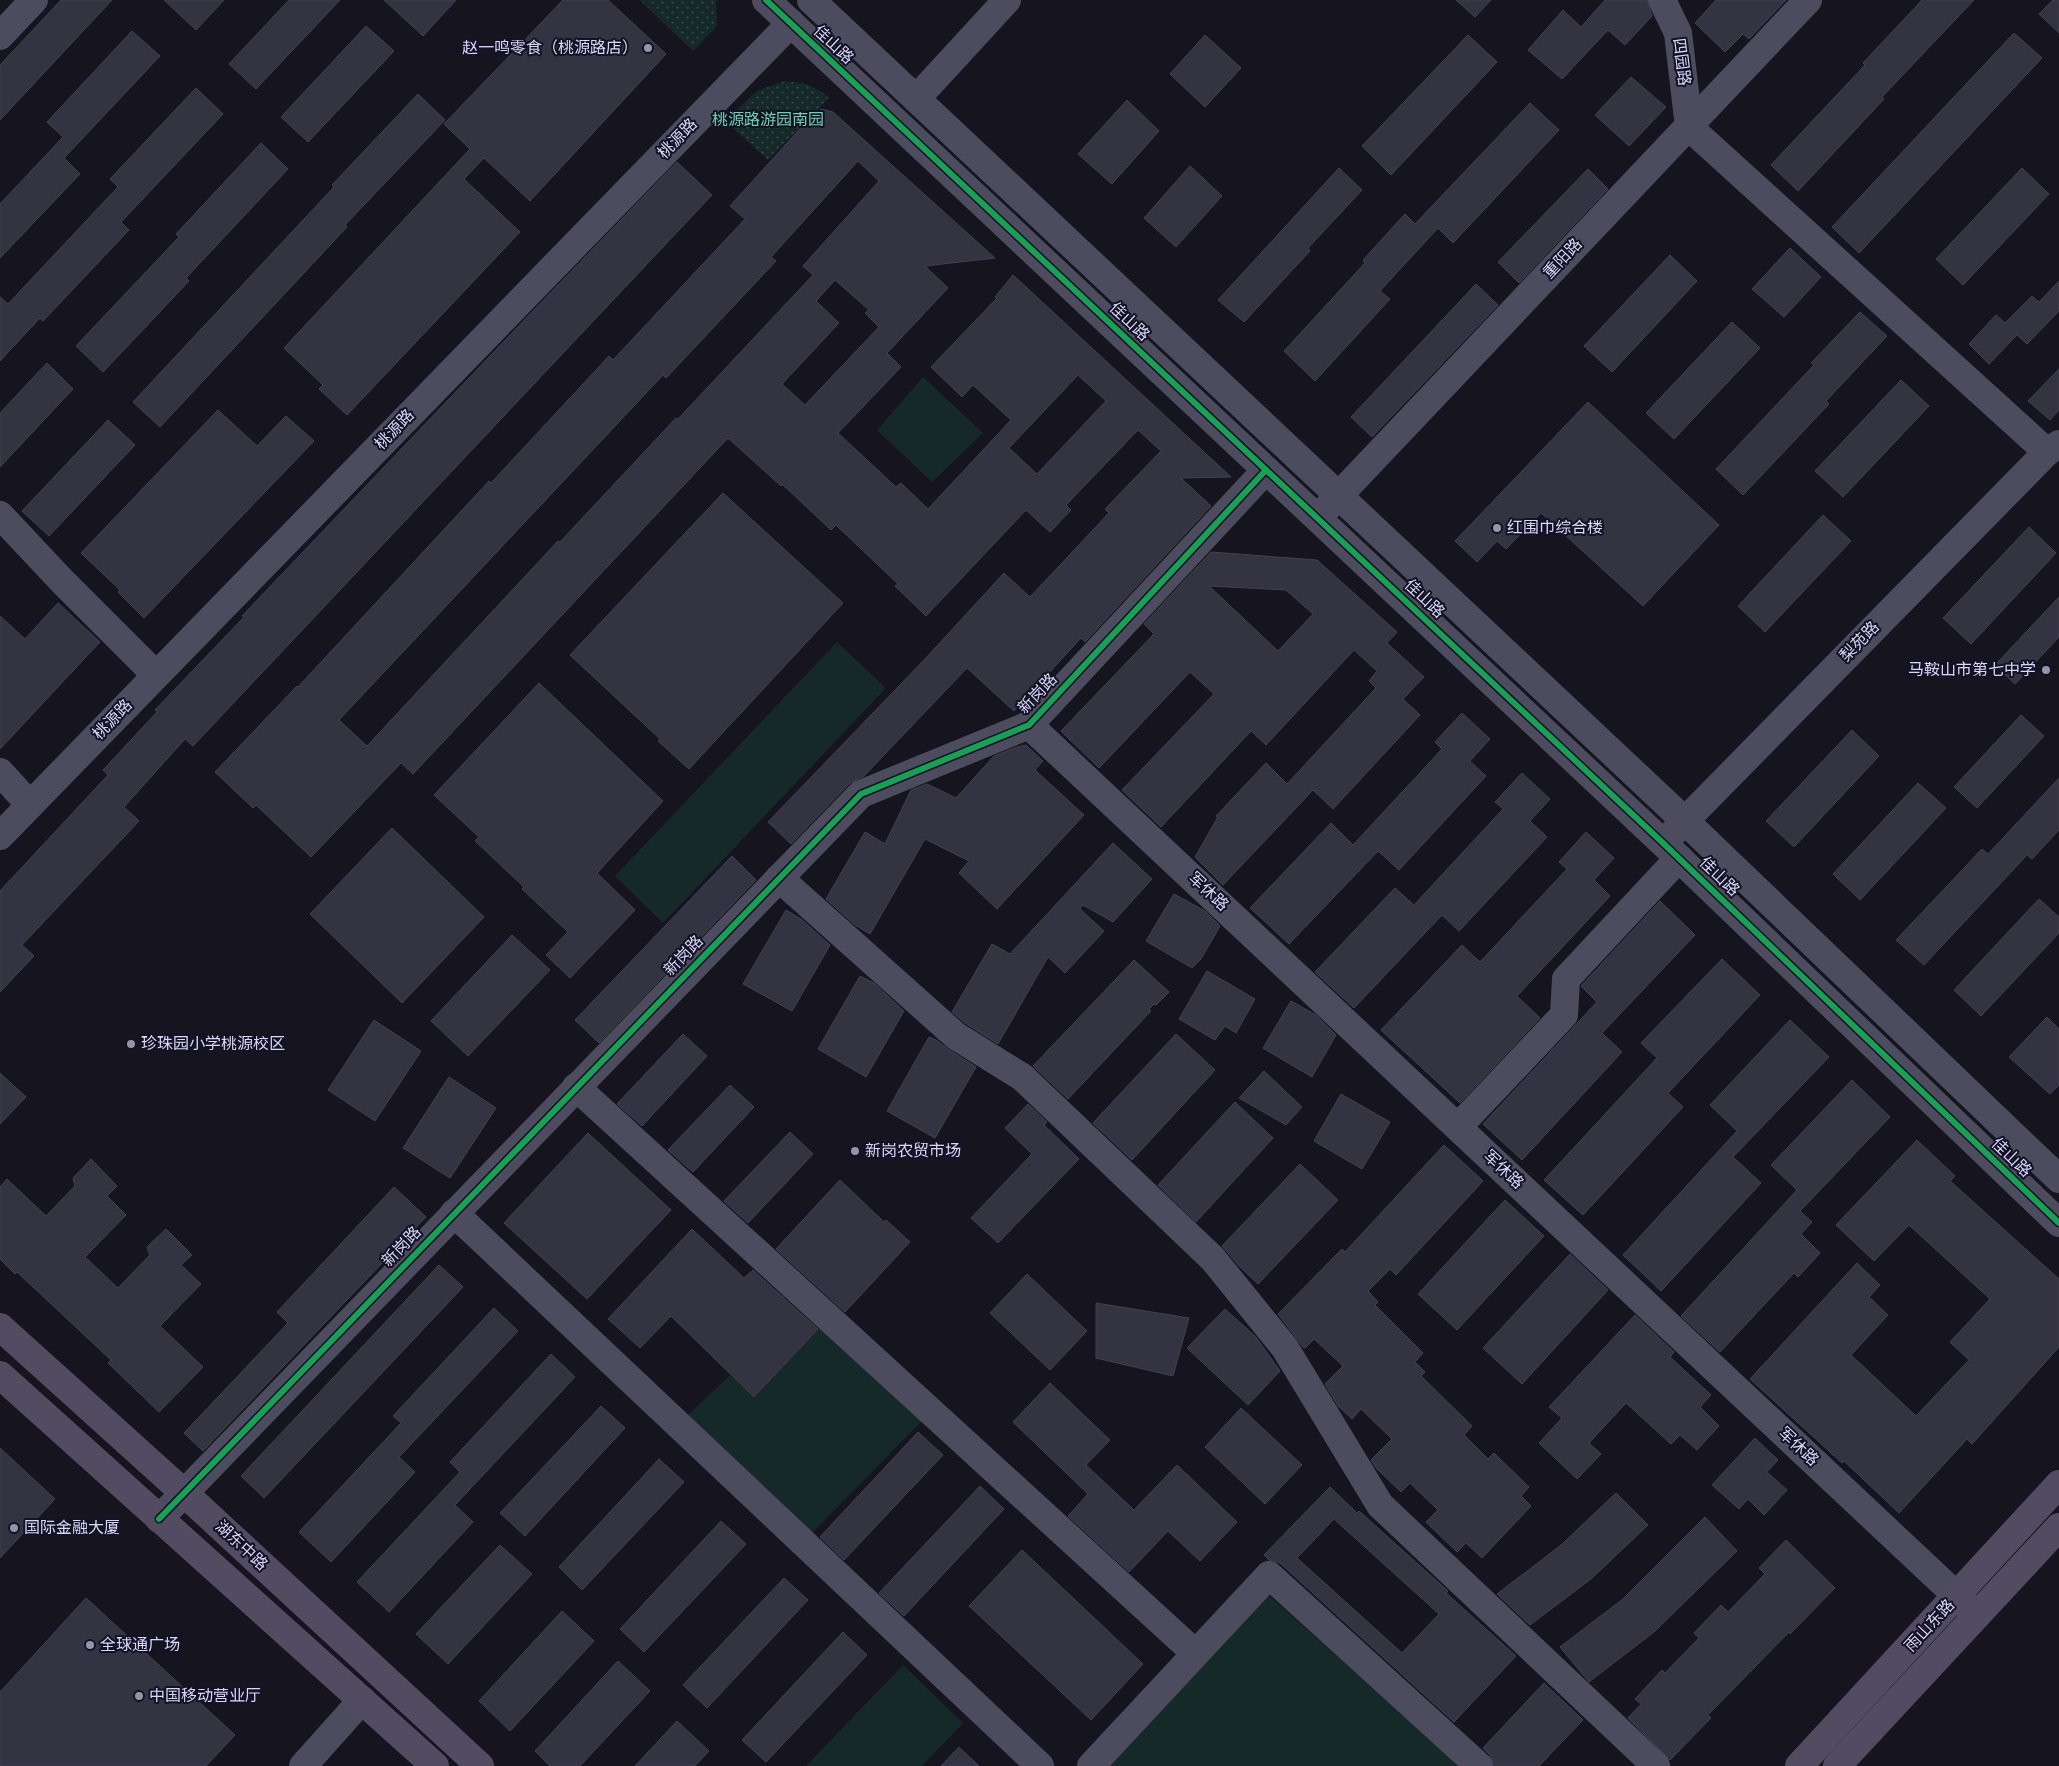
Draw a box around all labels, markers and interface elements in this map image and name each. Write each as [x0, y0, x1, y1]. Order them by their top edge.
street label: 佳山路 [809, 22, 857, 68]
street label: 四园路 [1669, 37, 1693, 87]
place label: 赵一鸣零食（桃源路店） [462, 39, 638, 58]
marker: 赵一鸣零食（桃源路店） [642, 42, 654, 54]
park label: 桃源路游园南园 [712, 111, 824, 130]
street label: 桃源路 [654, 115, 702, 163]
street label: 重阳路 [1540, 235, 1586, 283]
street label: 佳山路 [1105, 299, 1153, 345]
street label: 桃源路 [371, 406, 419, 454]
place label: 红围巾综合楼 [1507, 519, 1603, 538]
marker: 红围巾综合楼 [1491, 522, 1503, 534]
street label: 佳山路 [1400, 576, 1448, 622]
street label: 梨苑路 [1836, 618, 1884, 666]
place label: 马鞍山市第七中学 [1908, 661, 2036, 680]
marker: 马鞍山市第七中学 [2040, 664, 2052, 676]
street label: 新岗路 [1014, 670, 1062, 718]
street label: 桃源路 [89, 696, 137, 744]
street label: 佳山路 [1695, 853, 1743, 901]
street label: 军休路 [1184, 869, 1232, 915]
street label: 新岗路 [660, 932, 708, 980]
place label: 珍珠园小学桃源校区 [141, 1034, 285, 1054]
marker: 珍珠园小学桃源校区 [125, 1038, 137, 1050]
street label: 佳山路 [1987, 1134, 2035, 1182]
place label: 新岗农贸市场 [865, 1142, 961, 1161]
marker: 新岗农贸市场 [849, 1145, 861, 1157]
street label: 军休路 [1479, 1147, 1527, 1193]
street label: 新岗路 [378, 1223, 426, 1271]
street label: 军休路 [1774, 1424, 1822, 1470]
street label: 湖东中路 [211, 1517, 271, 1575]
place label: 国际金融大厦 [24, 1519, 120, 1538]
marker: 国际金融大厦 [8, 1522, 20, 1534]
street label: 雨山东路 [1901, 1596, 1959, 1656]
place label: 全球通广场 [100, 1636, 180, 1655]
marker: 全球通广场 [84, 1639, 96, 1651]
place label: 中国移动营业厅 [149, 1687, 261, 1706]
marker: 中国移动营业厅 [133, 1690, 145, 1702]

